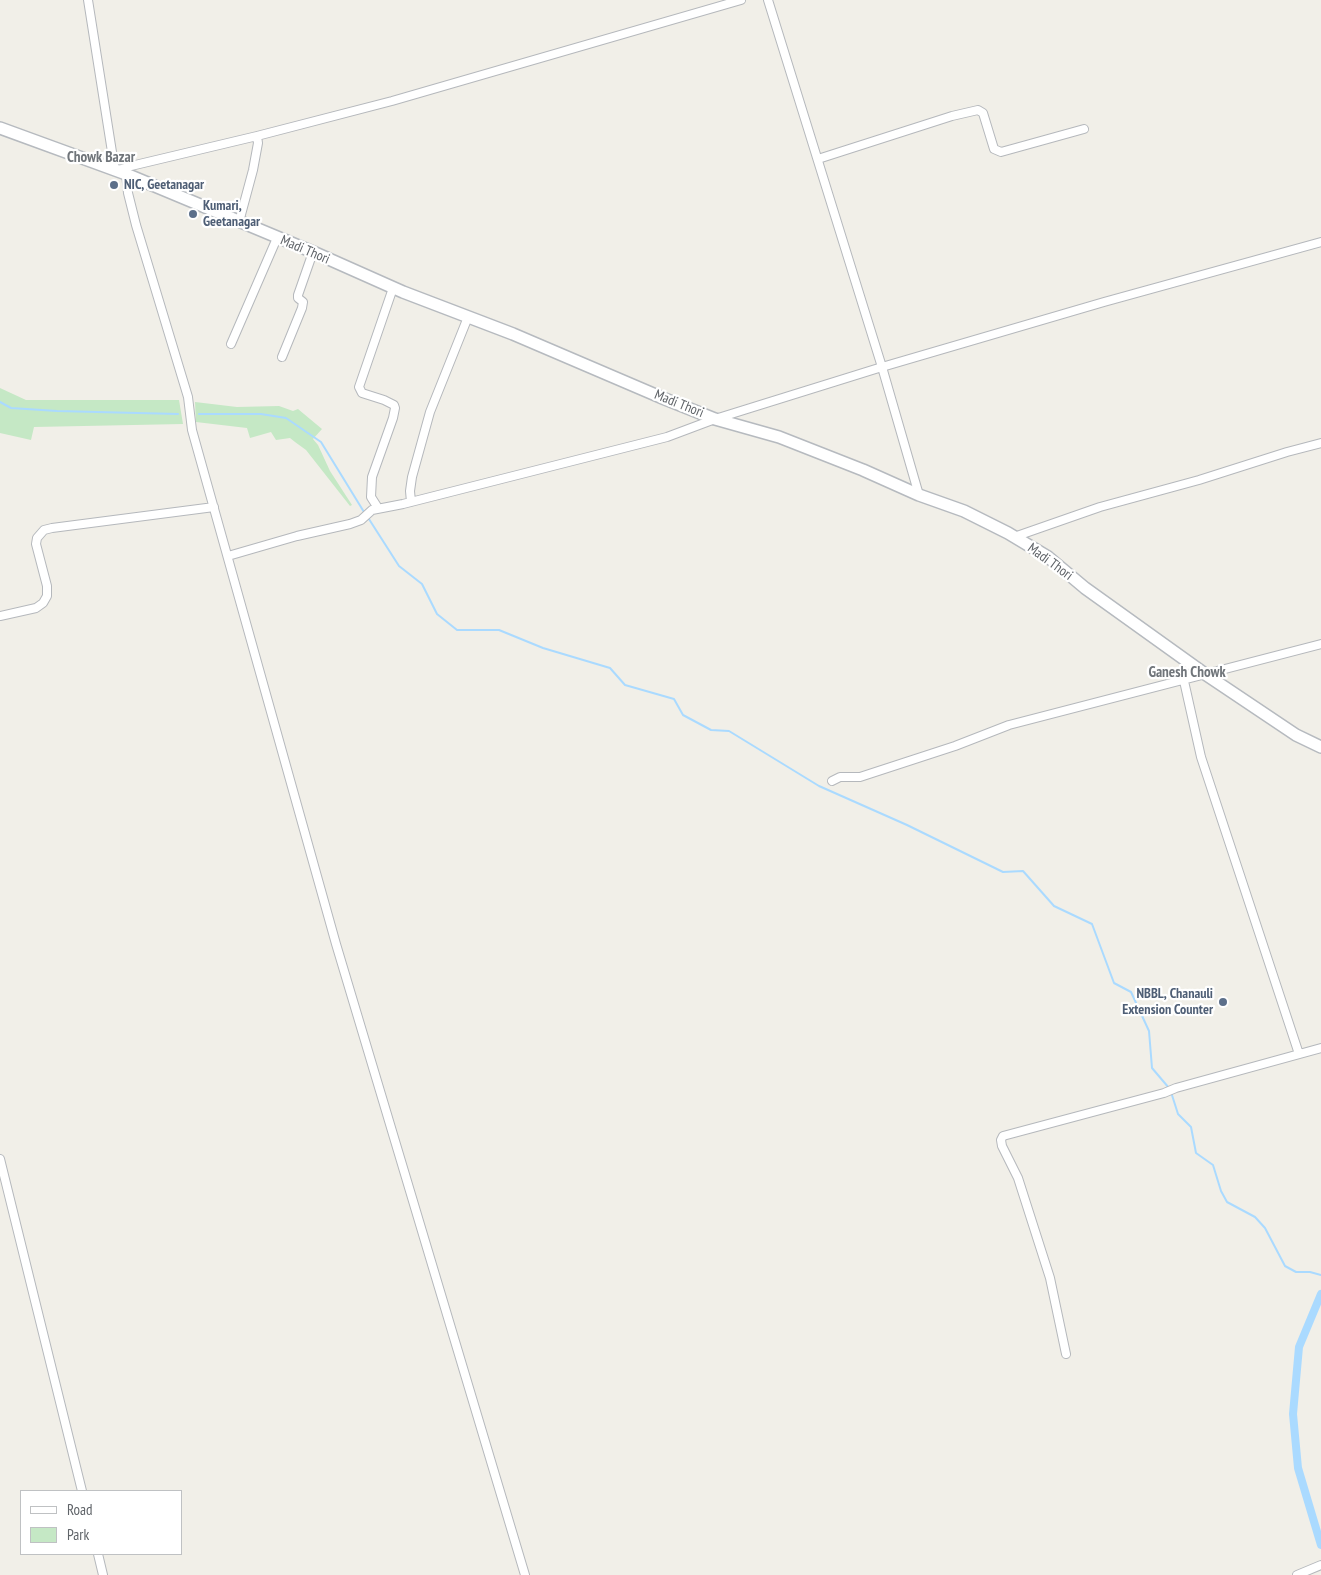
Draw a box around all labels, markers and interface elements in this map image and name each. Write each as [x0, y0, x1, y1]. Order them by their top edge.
district label: Chowk Bazar [67, 149, 135, 167]
place label: NIC, Geetanagar [124, 177, 204, 193]
marker: NIC, Geetanagar [108, 179, 120, 191]
place label: Kumari, Geetanagar [203, 198, 260, 230]
marker: Kumari, Geetanagar [187, 208, 199, 220]
street label: Madi Thori [278, 232, 332, 268]
street label: Madi Thori [652, 386, 706, 422]
street label: Madi Thori [1024, 540, 1076, 584]
district label: Ganesh Chowk [1148, 664, 1226, 682]
place label: NBBL, Chanauli Extension Counter [1122, 986, 1213, 1019]
marker: NBBL, Chanauli Extension Counter [1217, 996, 1229, 1008]
legend [20, 1490, 182, 1555]
text: Road [67, 1500, 93, 1519]
text: Park [67, 1525, 89, 1544]

